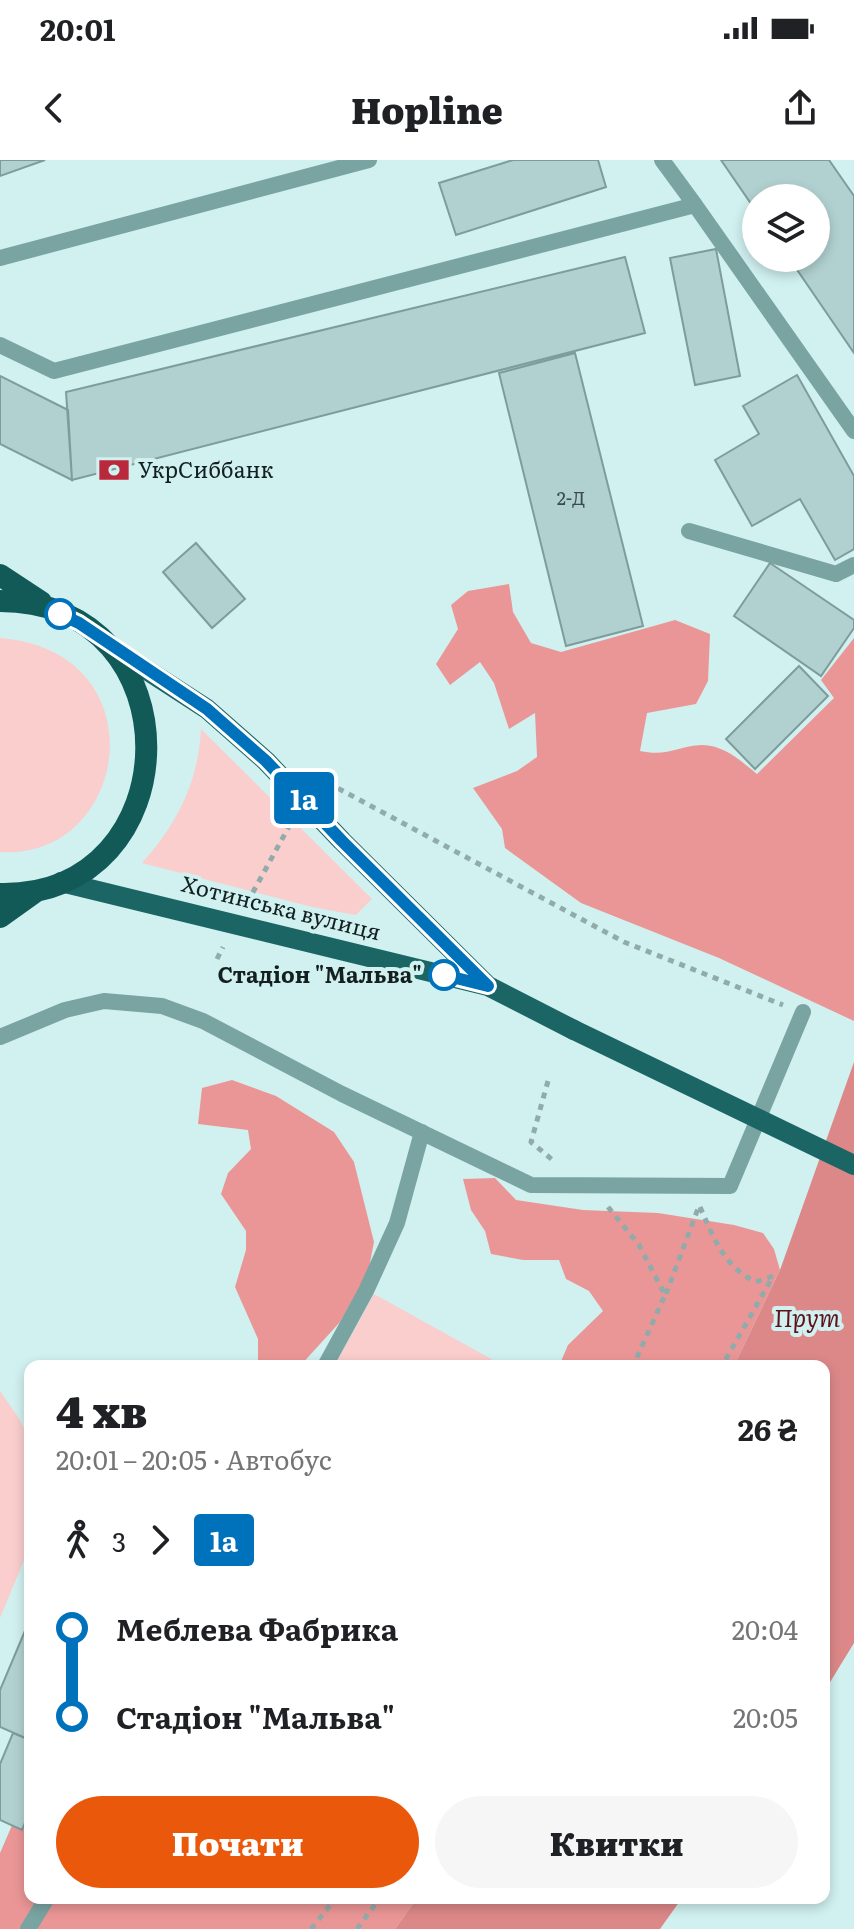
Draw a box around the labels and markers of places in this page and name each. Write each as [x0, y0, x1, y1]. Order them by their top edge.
place label: УкрСиббанк [138, 452, 274, 485]
bank icon: УкрСиббанк [97, 453, 131, 487]
unlabelled marker [45, 599, 75, 629]
place label: Стадіон "Мальва" [218, 957, 422, 990]
marker: Стадіон "Мальва" [429, 960, 459, 990]

